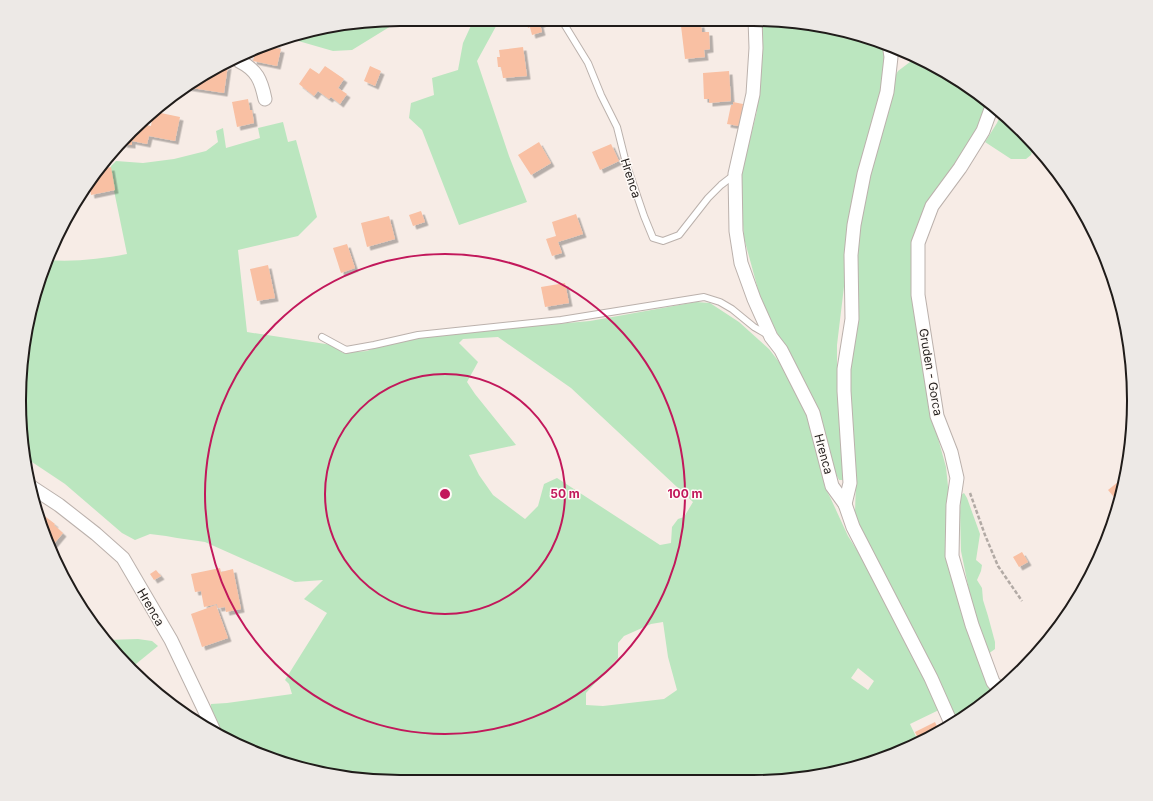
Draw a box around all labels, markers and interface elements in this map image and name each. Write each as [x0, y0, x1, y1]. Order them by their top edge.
street label: Hrenca [618, 156, 644, 200]
street label: Gruden - Gorca [916, 327, 946, 417]
street label: Hrenca [811, 432, 837, 476]
text: 50 m [550, 486, 580, 501]
text: 100 m [667, 486, 703, 501]
centre of rings [438, 487, 452, 501]
street label: Hrenca [134, 585, 168, 629]

